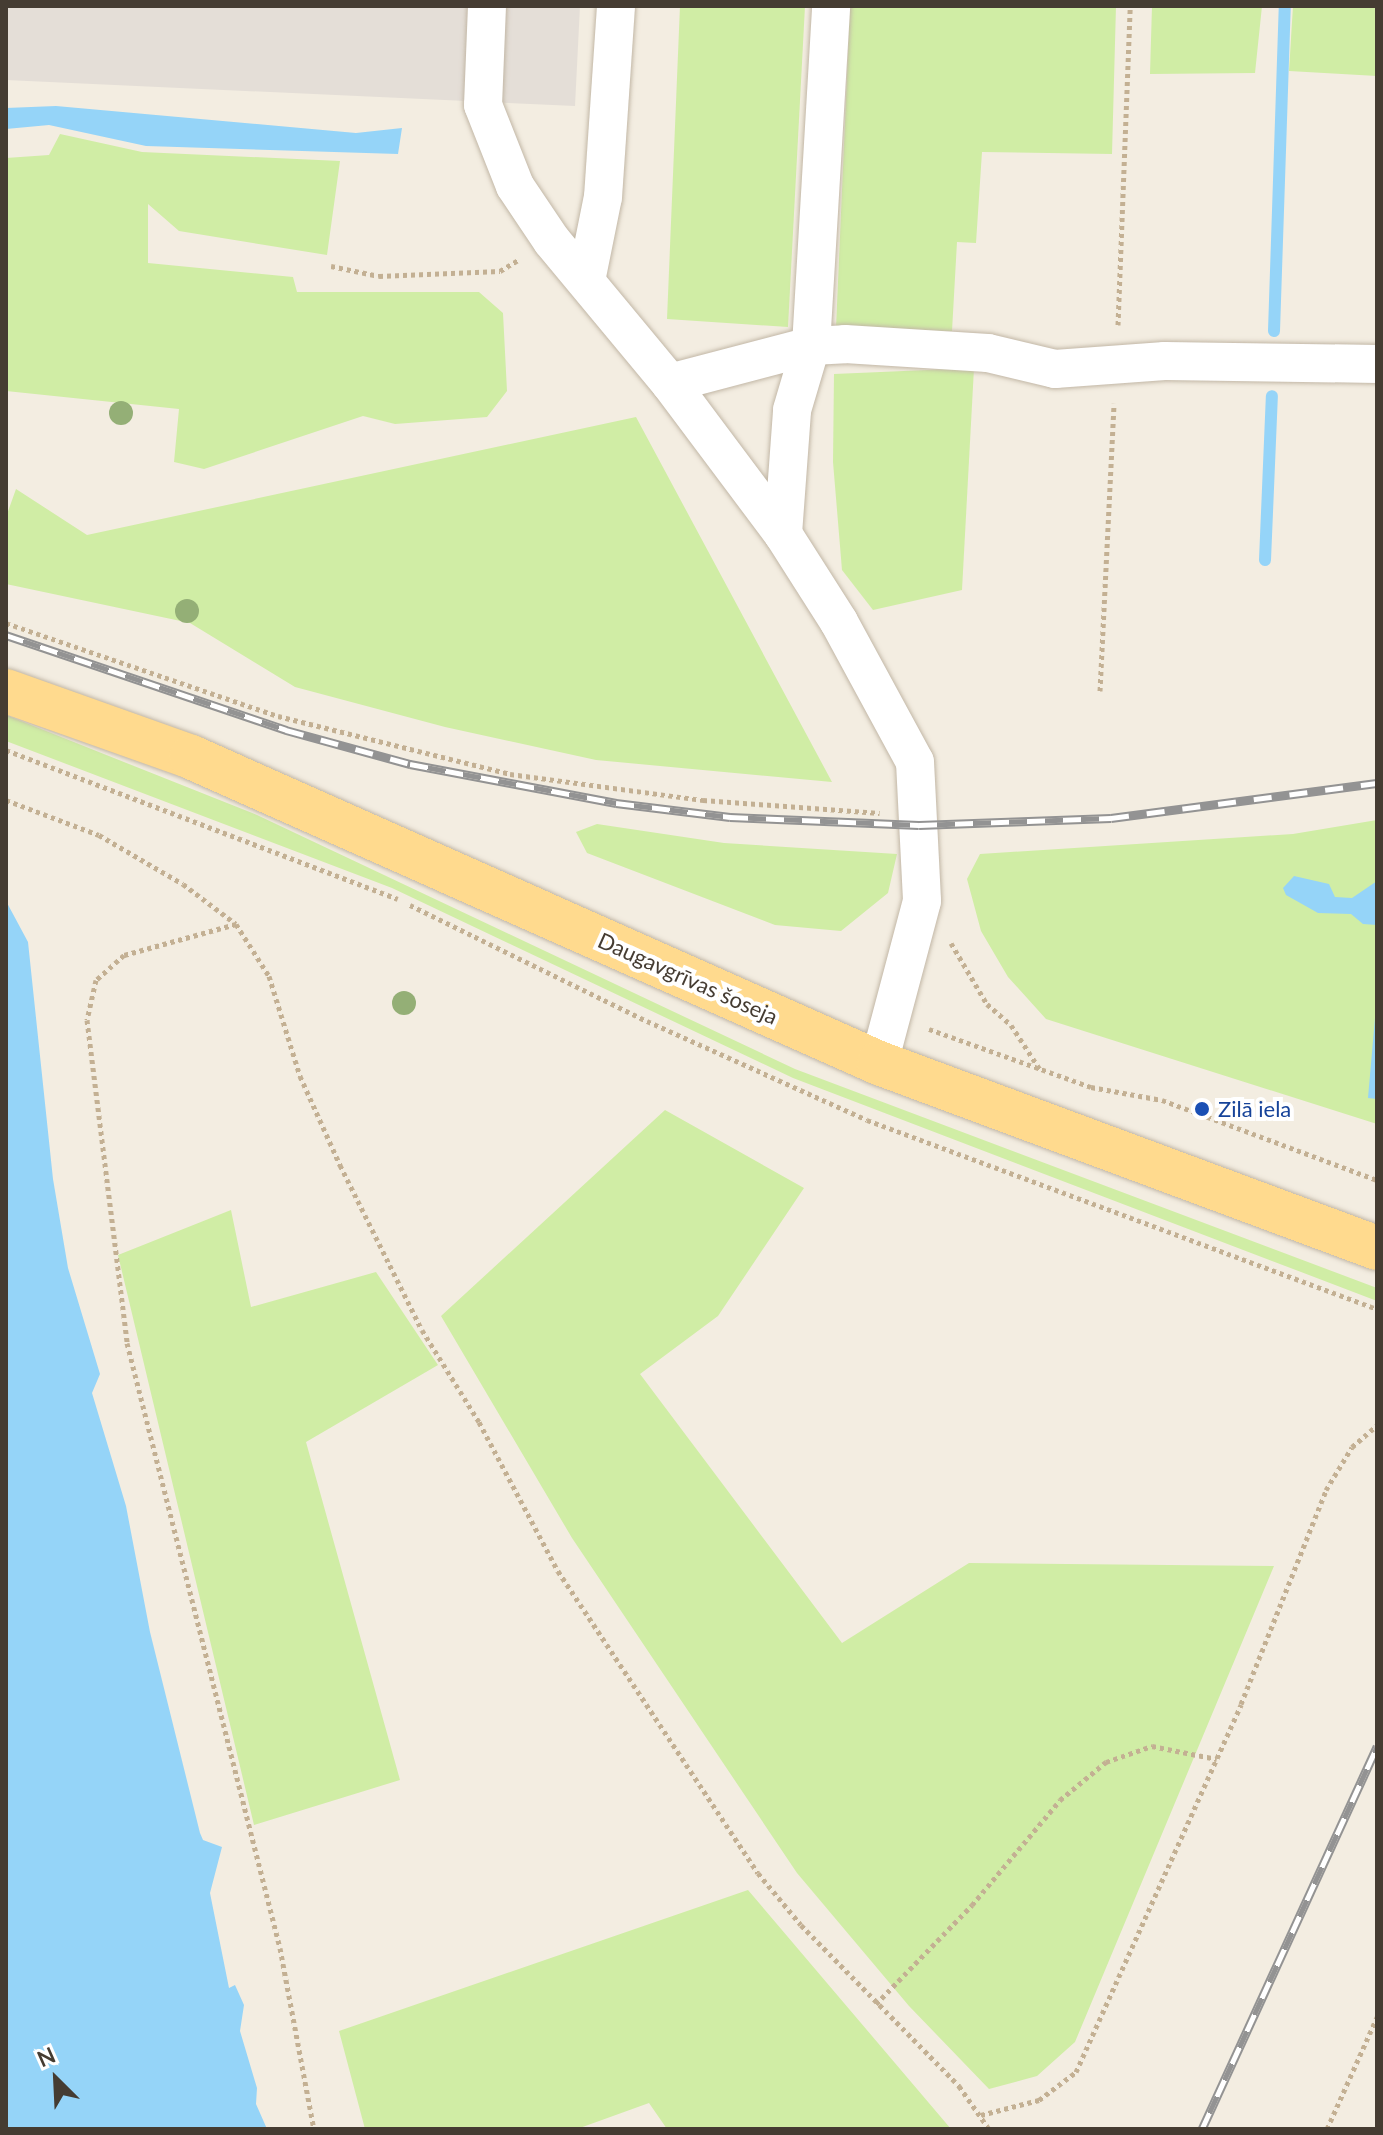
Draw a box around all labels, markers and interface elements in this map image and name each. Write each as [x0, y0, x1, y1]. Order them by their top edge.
street label: Daugavgrīvas šoseja [594, 926, 782, 1030]
place label: Zilā iela [1218, 1096, 1291, 1122]
marker: Zilā iela [1193, 1100, 1211, 1118]
north arrow [16, 2039, 96, 2119]
text: N [33, 2041, 59, 2072]

